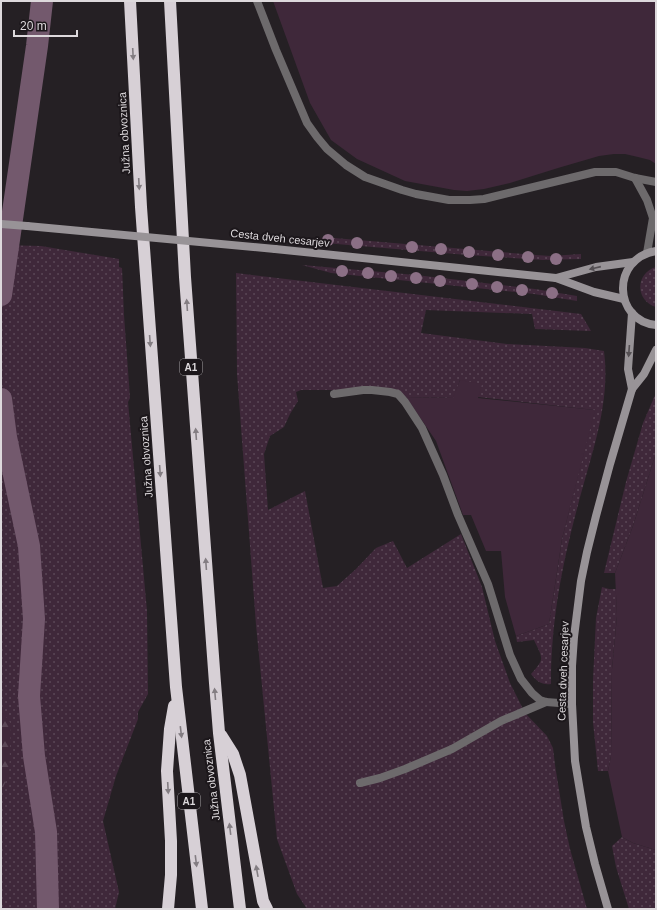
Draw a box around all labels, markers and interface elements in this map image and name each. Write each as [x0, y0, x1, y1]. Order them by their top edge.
scale bar [14, 12, 77, 38]
text: 20 m [20, 19, 47, 33]
one-way arrow [129, 48, 136, 60]
street label: Južna obvoznica [116, 91, 132, 174]
one-way arrow [136, 178, 143, 190]
street label: Cesta dveh cesarjev [230, 227, 331, 249]
one-way arrow [588, 265, 601, 271]
one-way arrow [183, 299, 190, 311]
one-way arrow [147, 335, 154, 347]
one-way arrow [626, 345, 633, 357]
road number: A1 [180, 359, 202, 375]
street label: Južna obvoznica [137, 415, 155, 498]
one-way arrow [193, 428, 200, 440]
one-way arrow [156, 465, 163, 477]
one-way arrow [202, 558, 209, 570]
street label: Cesta dveh cesarjev [555, 620, 571, 721]
one-way arrow [212, 688, 219, 700]
one-way arrow [178, 726, 185, 738]
street label: Južna obvoznica [200, 738, 222, 821]
one-way arrow [165, 782, 172, 794]
road number: A1 [178, 793, 200, 809]
one-way arrow [227, 823, 234, 835]
one-way arrow [193, 855, 199, 867]
one-way arrow [254, 865, 260, 878]

